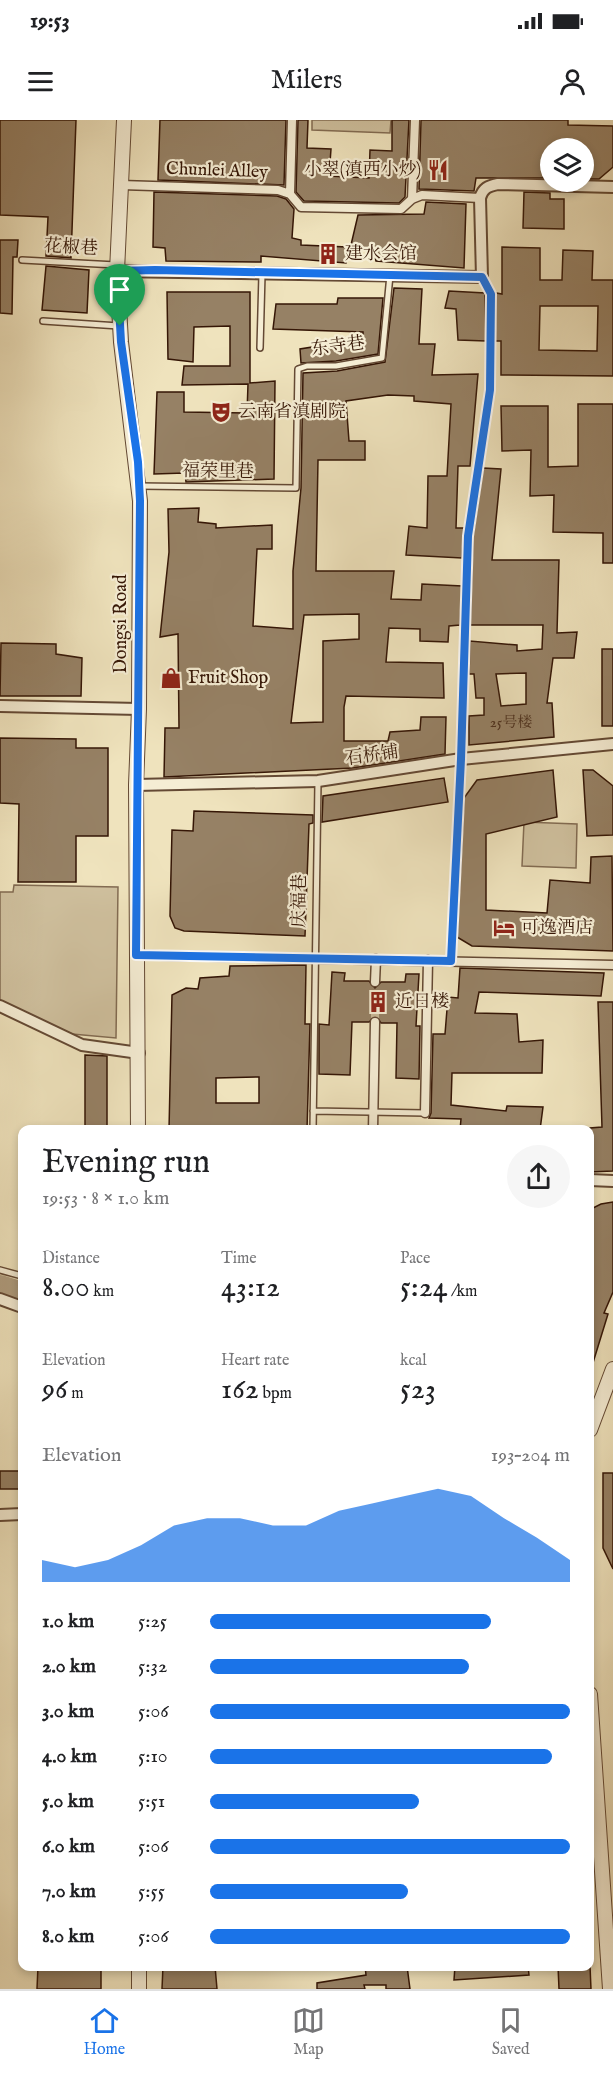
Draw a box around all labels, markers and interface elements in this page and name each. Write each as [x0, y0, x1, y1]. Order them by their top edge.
text: 19:53 [30, 7, 70, 35]
text: Milers [271, 64, 342, 98]
icon: menu [24, 65, 57, 98]
icon: person [556, 65, 589, 98]
map controls [540, 138, 594, 192]
button: layers [540, 138, 594, 192]
street label: Chunlei Alley [166, 158, 269, 184]
restaurant icon: 小翠(滇西小炒) [426, 158, 450, 182]
place label: 小翠(滇西小炒) [304, 159, 421, 182]
street label: 花椒巷 [43, 235, 99, 261]
building icon: 建水会馆 [316, 242, 340, 266]
place label: 建水会馆 [345, 243, 417, 266]
pin [94, 264, 145, 326]
icon: arrive [103, 273, 136, 306]
street label: 东寺巷 [310, 332, 366, 362]
theatre icon: 云南省滇剧院 [209, 400, 233, 424]
place label: 云南省滇剧院 [238, 401, 346, 424]
street label: 福荣里巷 [182, 460, 254, 484]
street label: Dongsi Road [110, 574, 133, 674]
shop icon: Fruit Shop [159, 666, 183, 690]
place label: Fruit Shop [188, 667, 268, 690]
house number: 25号楼 [490, 713, 532, 732]
street label: 石桥铺 [344, 741, 400, 771]
street label: 庆福巷 [288, 874, 312, 928]
hotel icon: 可逸酒店 [492, 916, 516, 940]
place label: 可逸酒店 [521, 917, 593, 940]
building icon: 近日楼 [366, 990, 390, 1014]
place label: 近日楼 [395, 991, 449, 1014]
text: Evening run [42, 1142, 210, 1184]
button: share [507, 1145, 570, 1208]
text: 19:53 · 8 × 1.0 km [42, 1186, 170, 1211]
text: Distance [42, 1249, 100, 1269]
text: Time [221, 1249, 257, 1269]
text: Pace [400, 1249, 430, 1269]
text: 8.00 [42, 1269, 90, 1307]
text: 43:12 [221, 1269, 280, 1307]
text: 5:24 [400, 1269, 448, 1307]
text: km [90, 1282, 114, 1302]
text: /km [448, 1282, 477, 1302]
text: Elevation [42, 1351, 105, 1371]
text: Heart rate [221, 1351, 289, 1371]
text: kcal [400, 1351, 427, 1371]
text: 96 [42, 1371, 68, 1409]
text: 162 [221, 1371, 259, 1409]
text: 523 [400, 1371, 436, 1409]
text: m [68, 1384, 84, 1404]
text: bpm [259, 1384, 292, 1404]
text: Elevation [42, 1443, 121, 1468]
text: 193–204 m [491, 1443, 570, 1468]
text: 1.0 km [42, 1609, 94, 1634]
text: 5:25 [138, 1609, 167, 1634]
text: 2.0 km [42, 1654, 96, 1679]
text: 5:32 [138, 1654, 167, 1679]
text: 3.0 km [42, 1699, 94, 1724]
text: 5:06 [138, 1699, 169, 1724]
text: 4.0 km [42, 1744, 97, 1769]
text: 5:10 [138, 1744, 168, 1769]
text: 5.0 km [42, 1789, 94, 1814]
text: 5:51 [138, 1789, 165, 1814]
text: 6.0 km [42, 1834, 95, 1859]
text: 5:06 [138, 1834, 169, 1859]
text: 7.0 km [42, 1879, 96, 1904]
text: 5:55 [138, 1879, 165, 1904]
text: 8.0 km [42, 1924, 94, 1949]
text: 5:06 [138, 1924, 169, 1949]
tab: Home [83, 2004, 125, 2060]
tab: Map [292, 2004, 325, 2060]
tab: Saved [492, 2004, 530, 2060]

